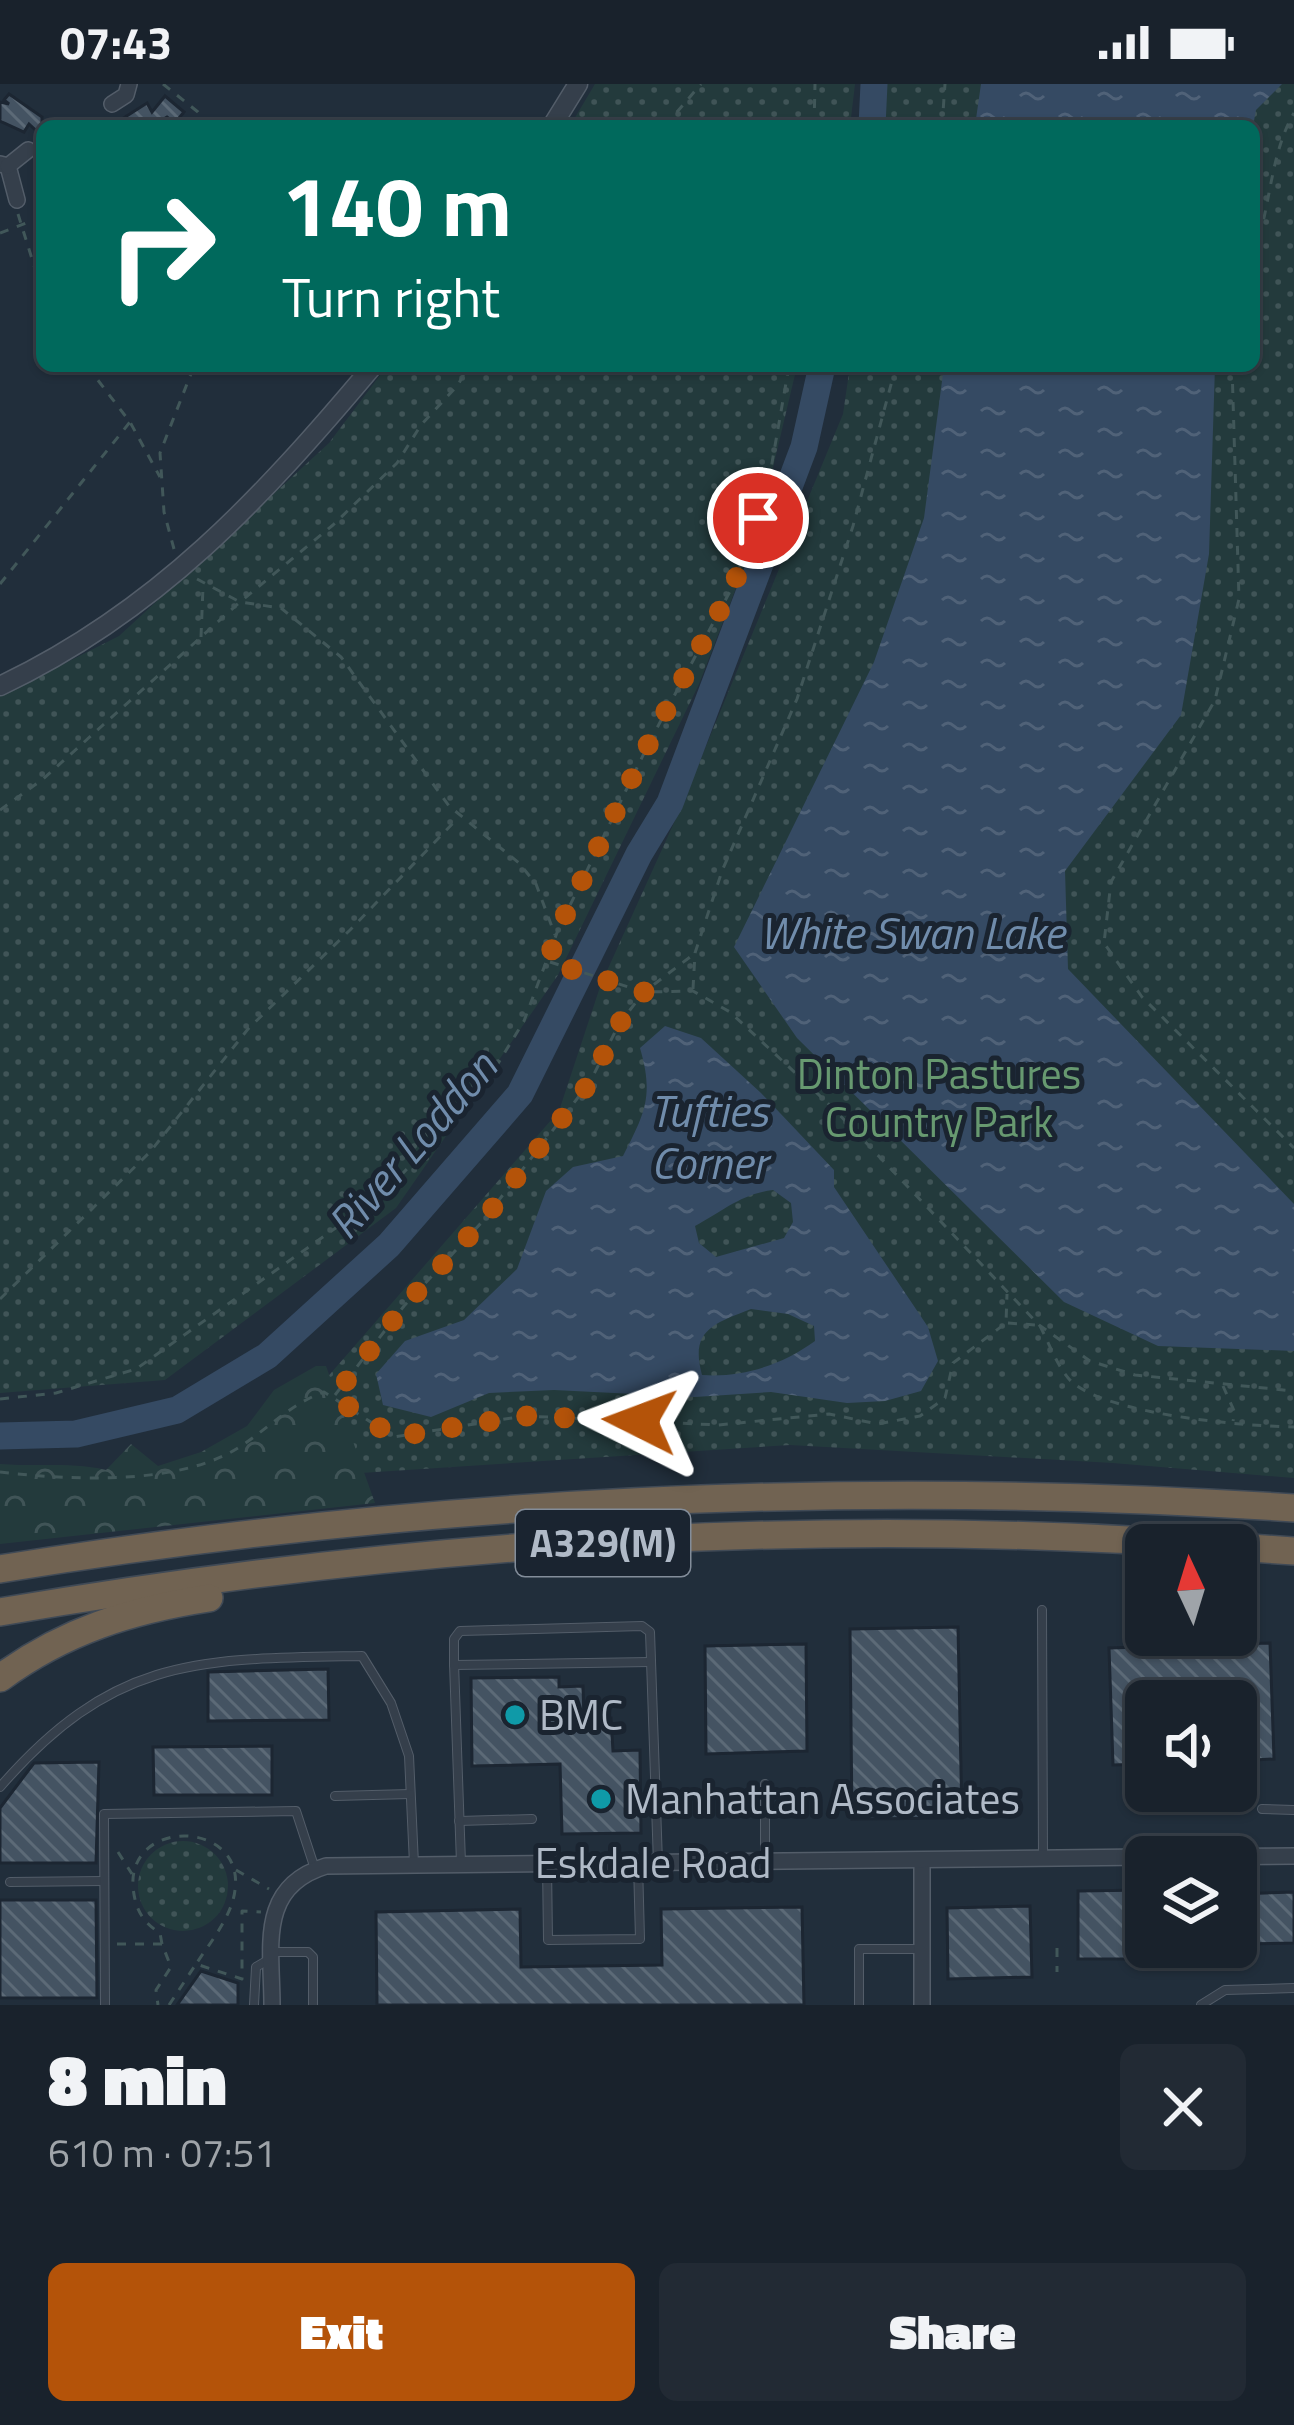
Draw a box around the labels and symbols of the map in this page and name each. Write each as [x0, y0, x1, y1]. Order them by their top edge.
pin [707, 467, 809, 569]
water label: White Swan Lake [759, 898, 1067, 966]
water label: River Loddon [310, 1034, 513, 1254]
park label: Dinton Pastures Country Park [797, 1041, 1081, 1153]
water label: Tufties Corner [650, 1076, 772, 1196]
position arrow [577, 1358, 703, 1484]
road number: A329(M) [516, 1510, 690, 1576]
north arrow [1125, 1524, 1257, 1656]
place label: BMC [539, 1682, 623, 1746]
marker: BMC [502, 1702, 528, 1728]
place label: Manhattan Associates [625, 1766, 1020, 1830]
marker: Manhattan Associates [588, 1786, 614, 1812]
street label: Eskdale Road [535, 1830, 771, 1894]

